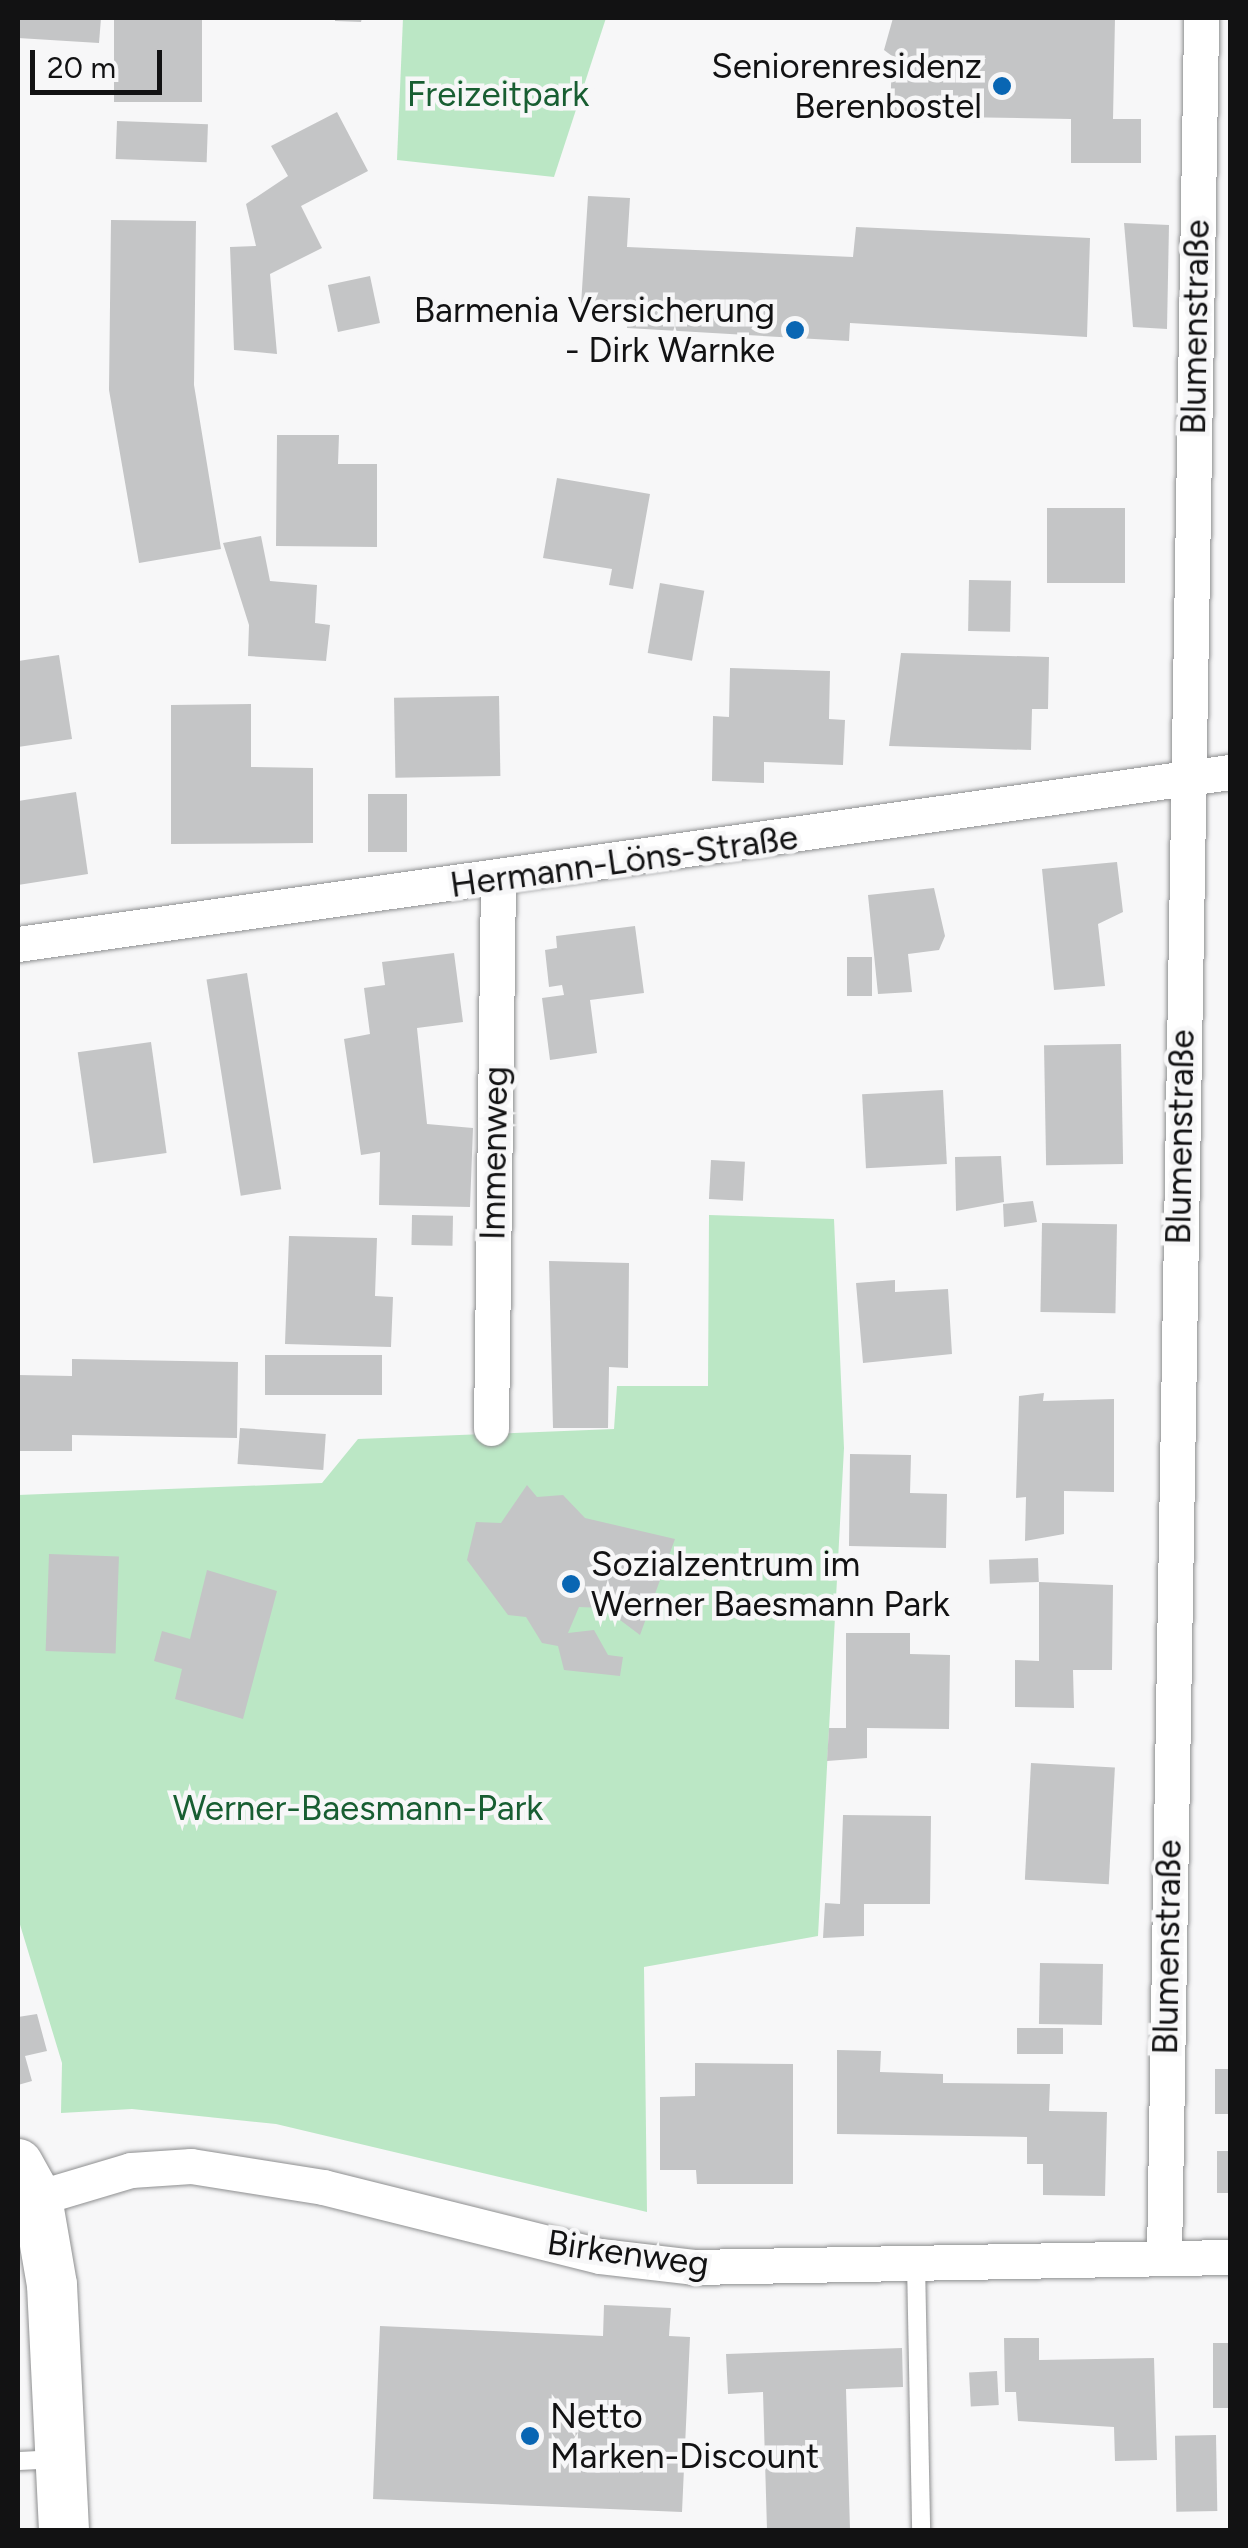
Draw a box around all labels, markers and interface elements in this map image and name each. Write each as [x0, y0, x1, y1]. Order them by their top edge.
scale bar [35, 30, 168, 92]
place label: Seniorenresidenz Berenbostel [711, 45, 982, 127]
text: 20 m [47, 49, 116, 86]
park label: Freizeitpark [407, 73, 589, 115]
marker: Seniorenresidenz Berenbostel [991, 75, 1013, 97]
street label: Blumenstraße [1172, 219, 1218, 435]
place label: Barmenia Versicherung - Dirk Warnke [414, 289, 775, 371]
marker: Barmenia Versicherung - Dirk Warnke [784, 319, 806, 341]
street label: Hermann-Löns-Straße [447, 816, 801, 906]
street label: Blumenstraße [1157, 1029, 1203, 1245]
street label: Immenweg [471, 1066, 517, 1240]
place label: Sozialzentrum im Werner Baesmann Park [591, 1543, 950, 1625]
marker: Sozialzentrum im Werner Baesmann Park [560, 1573, 582, 1595]
park label: Werner-Baesmann-Park [173, 1787, 543, 1829]
street label: Blumenstraße [1144, 1839, 1190, 2055]
street label: Birkenweg [544, 2221, 712, 2285]
place label: Netto Marken-Discount [550, 2395, 819, 2477]
marker: Netto Marken-Discount [519, 2425, 541, 2447]

